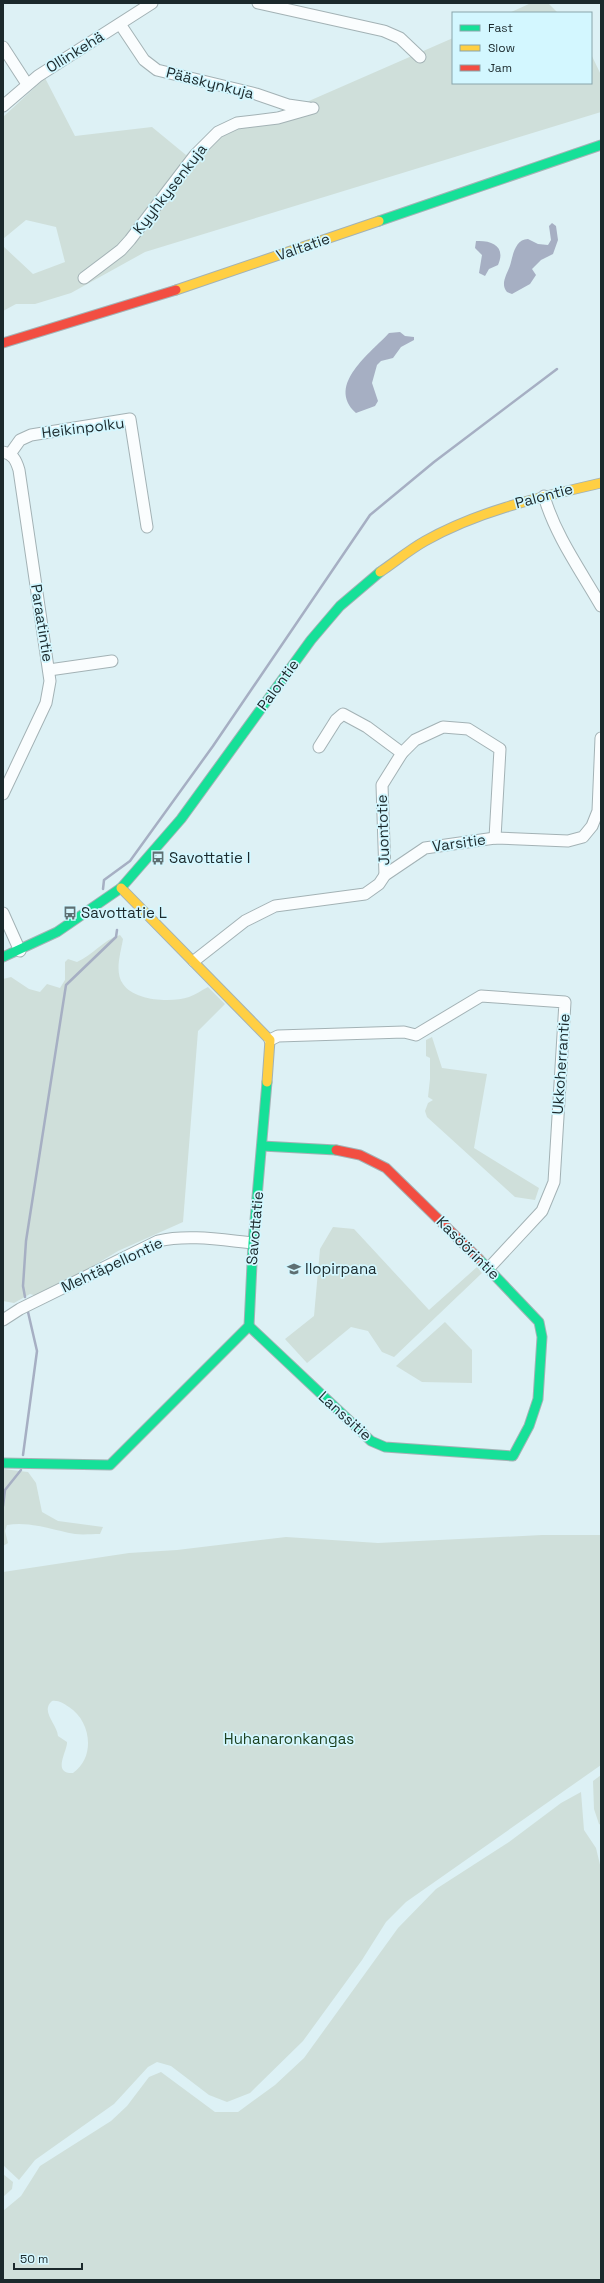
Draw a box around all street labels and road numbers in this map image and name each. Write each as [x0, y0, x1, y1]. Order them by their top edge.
street label: Ollinkehä [42, 26, 107, 77]
street label: Pääskynkuja [164, 62, 256, 103]
street label: Kyyhkysenkuja [128, 139, 211, 238]
street label: Valtatie [273, 228, 332, 265]
street label: Heikinpolku [40, 413, 125, 442]
street label: Palontie [513, 479, 575, 512]
street label: Paraatintie [27, 583, 58, 663]
street label: Palontie [253, 655, 303, 714]
street label: Juontotie [372, 794, 393, 866]
street label: Varsitie [431, 829, 487, 856]
street label: Ukkoherrantie [547, 1013, 574, 1115]
street label: Savottatie [242, 1190, 267, 1266]
street label: Kasöörintie [433, 1212, 504, 1283]
street label: Mehtäpellontie [58, 1233, 166, 1296]
street label: Lanssitie [315, 1387, 376, 1444]

